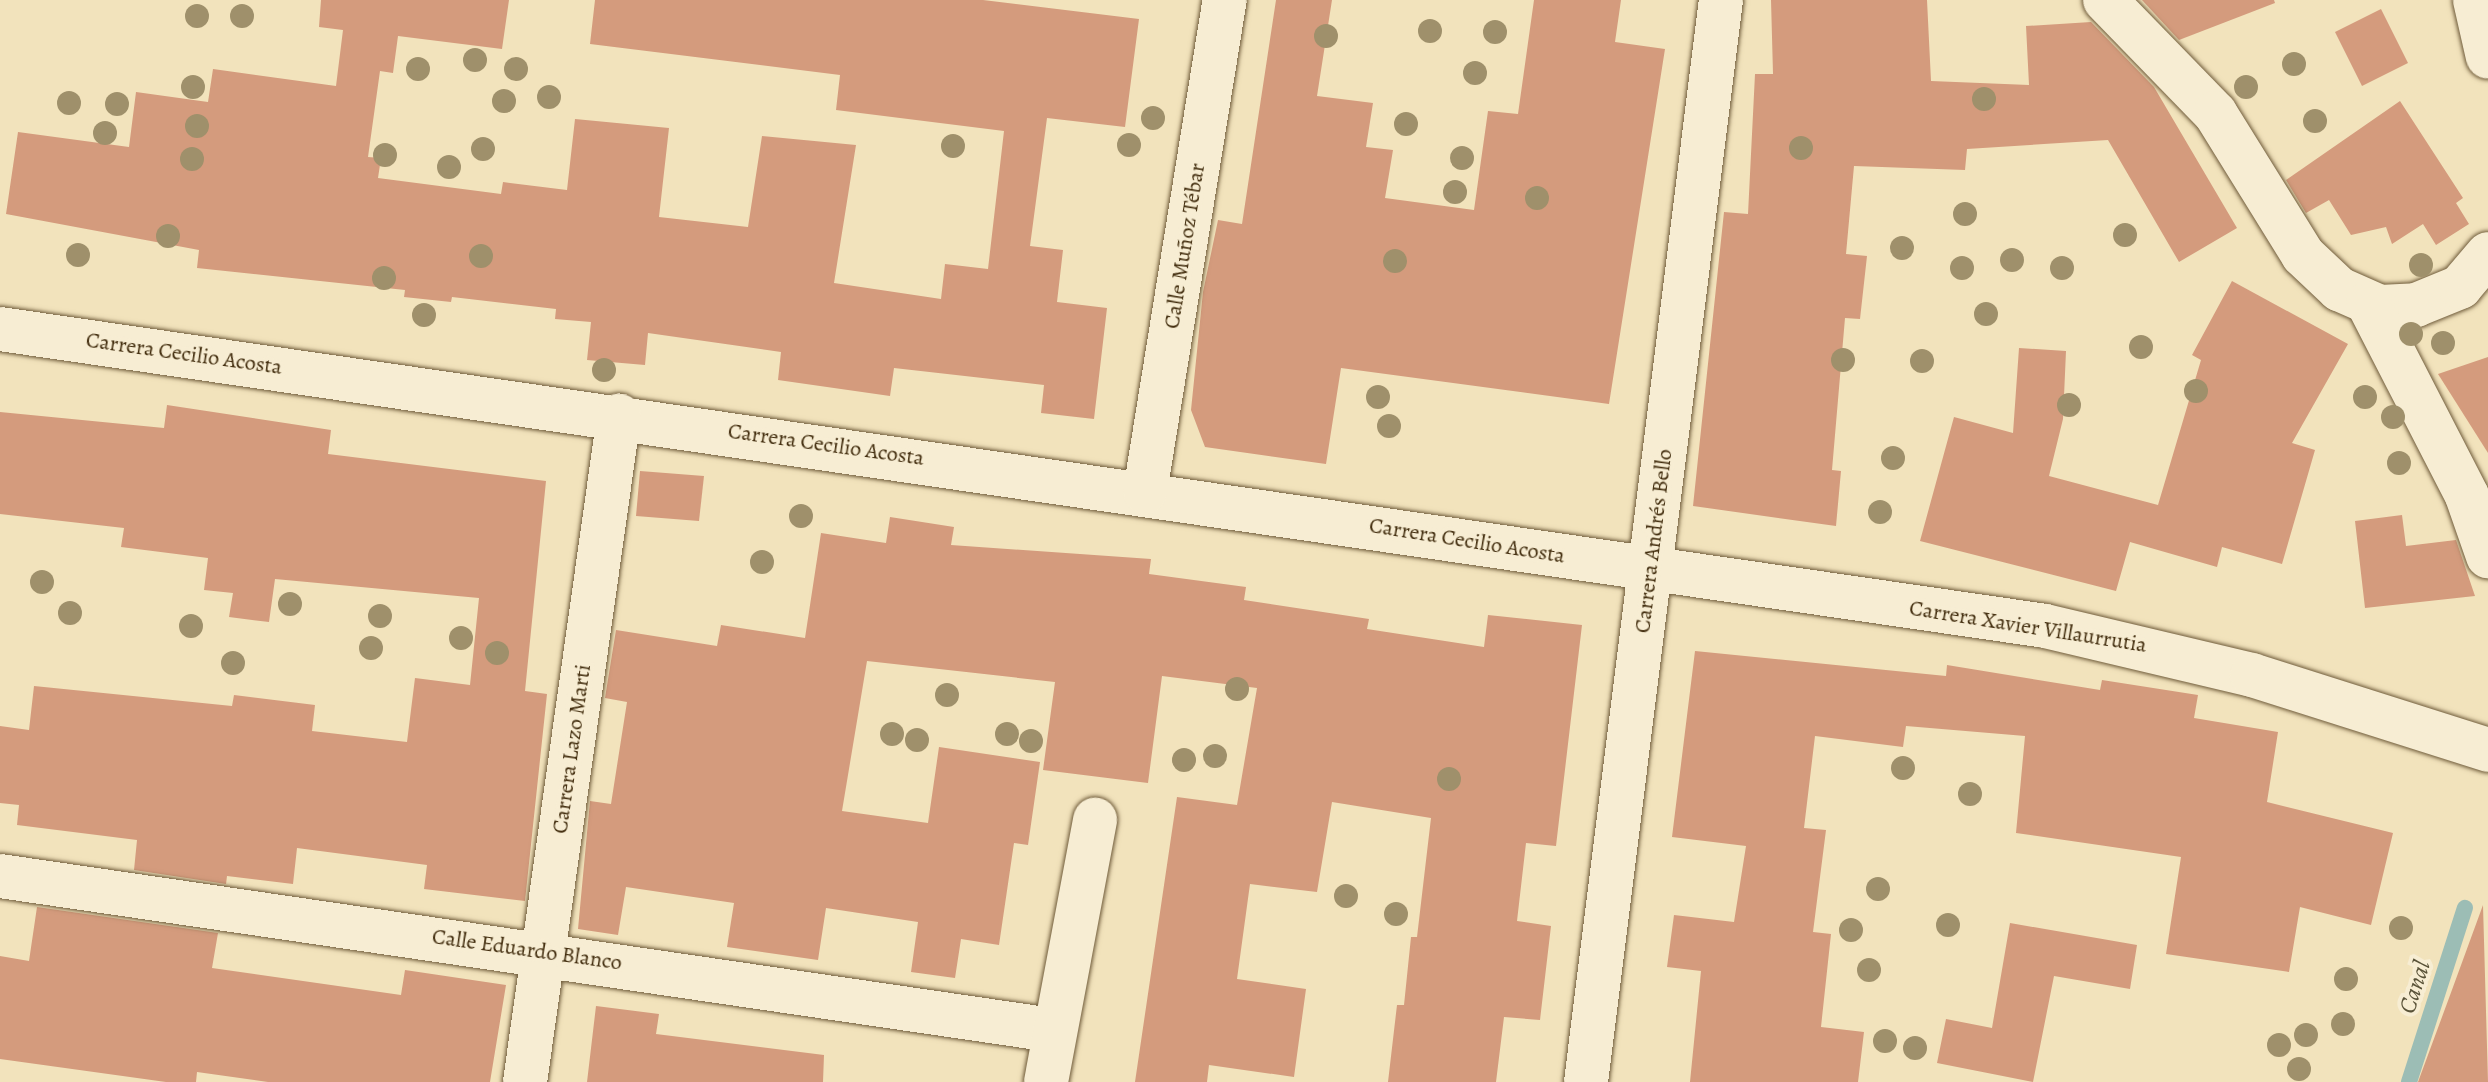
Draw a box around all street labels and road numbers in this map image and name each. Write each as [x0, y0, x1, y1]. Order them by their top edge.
street label: Calle Muñoz Tébar [1159, 161, 1211, 331]
street label: Carrera Cecilio Acosta [84, 327, 284, 381]
street label: Carrera Cecilio Acosta [726, 418, 926, 472]
street label: Carrera Andrés Bello [1630, 447, 1678, 635]
street label: Carrera Cecilio Acosta [1367, 512, 1567, 570]
street label: Carrera Xavier Villaurrutia [1907, 595, 2149, 659]
street label: Carrera Lazo Marti [547, 663, 597, 835]
street label: Calle Eduardo Blanco [430, 924, 624, 976]

